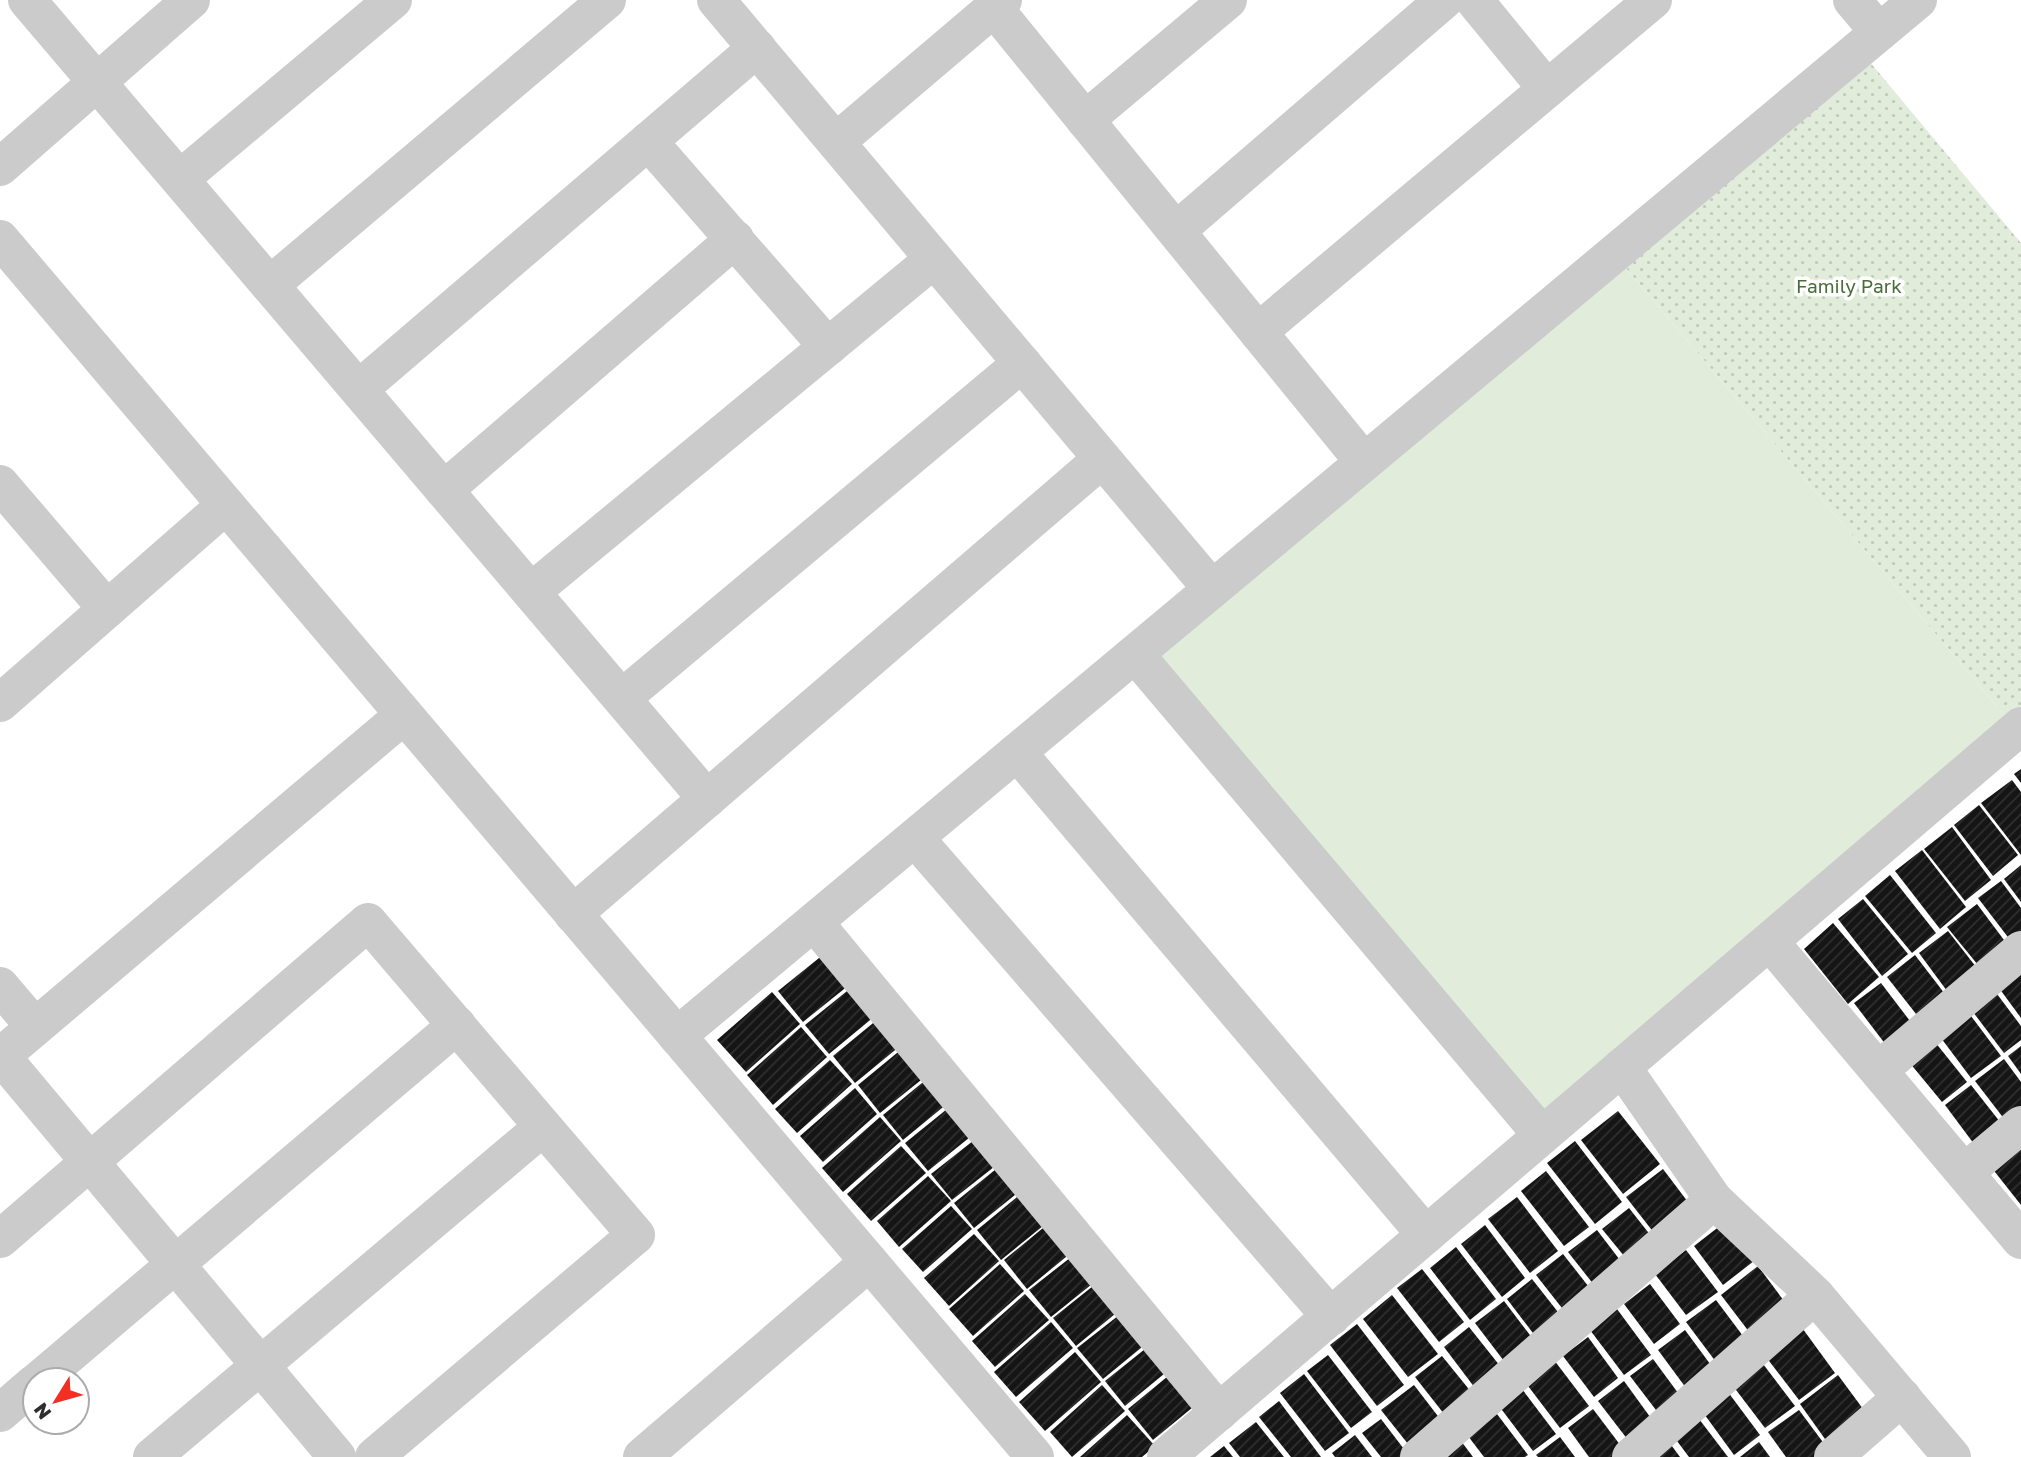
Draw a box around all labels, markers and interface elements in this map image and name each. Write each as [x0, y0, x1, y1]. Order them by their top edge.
park label: Family Park [1796, 274, 1902, 297]
north arrow [21, 1366, 91, 1436]
text: N [28, 1399, 56, 1424]

